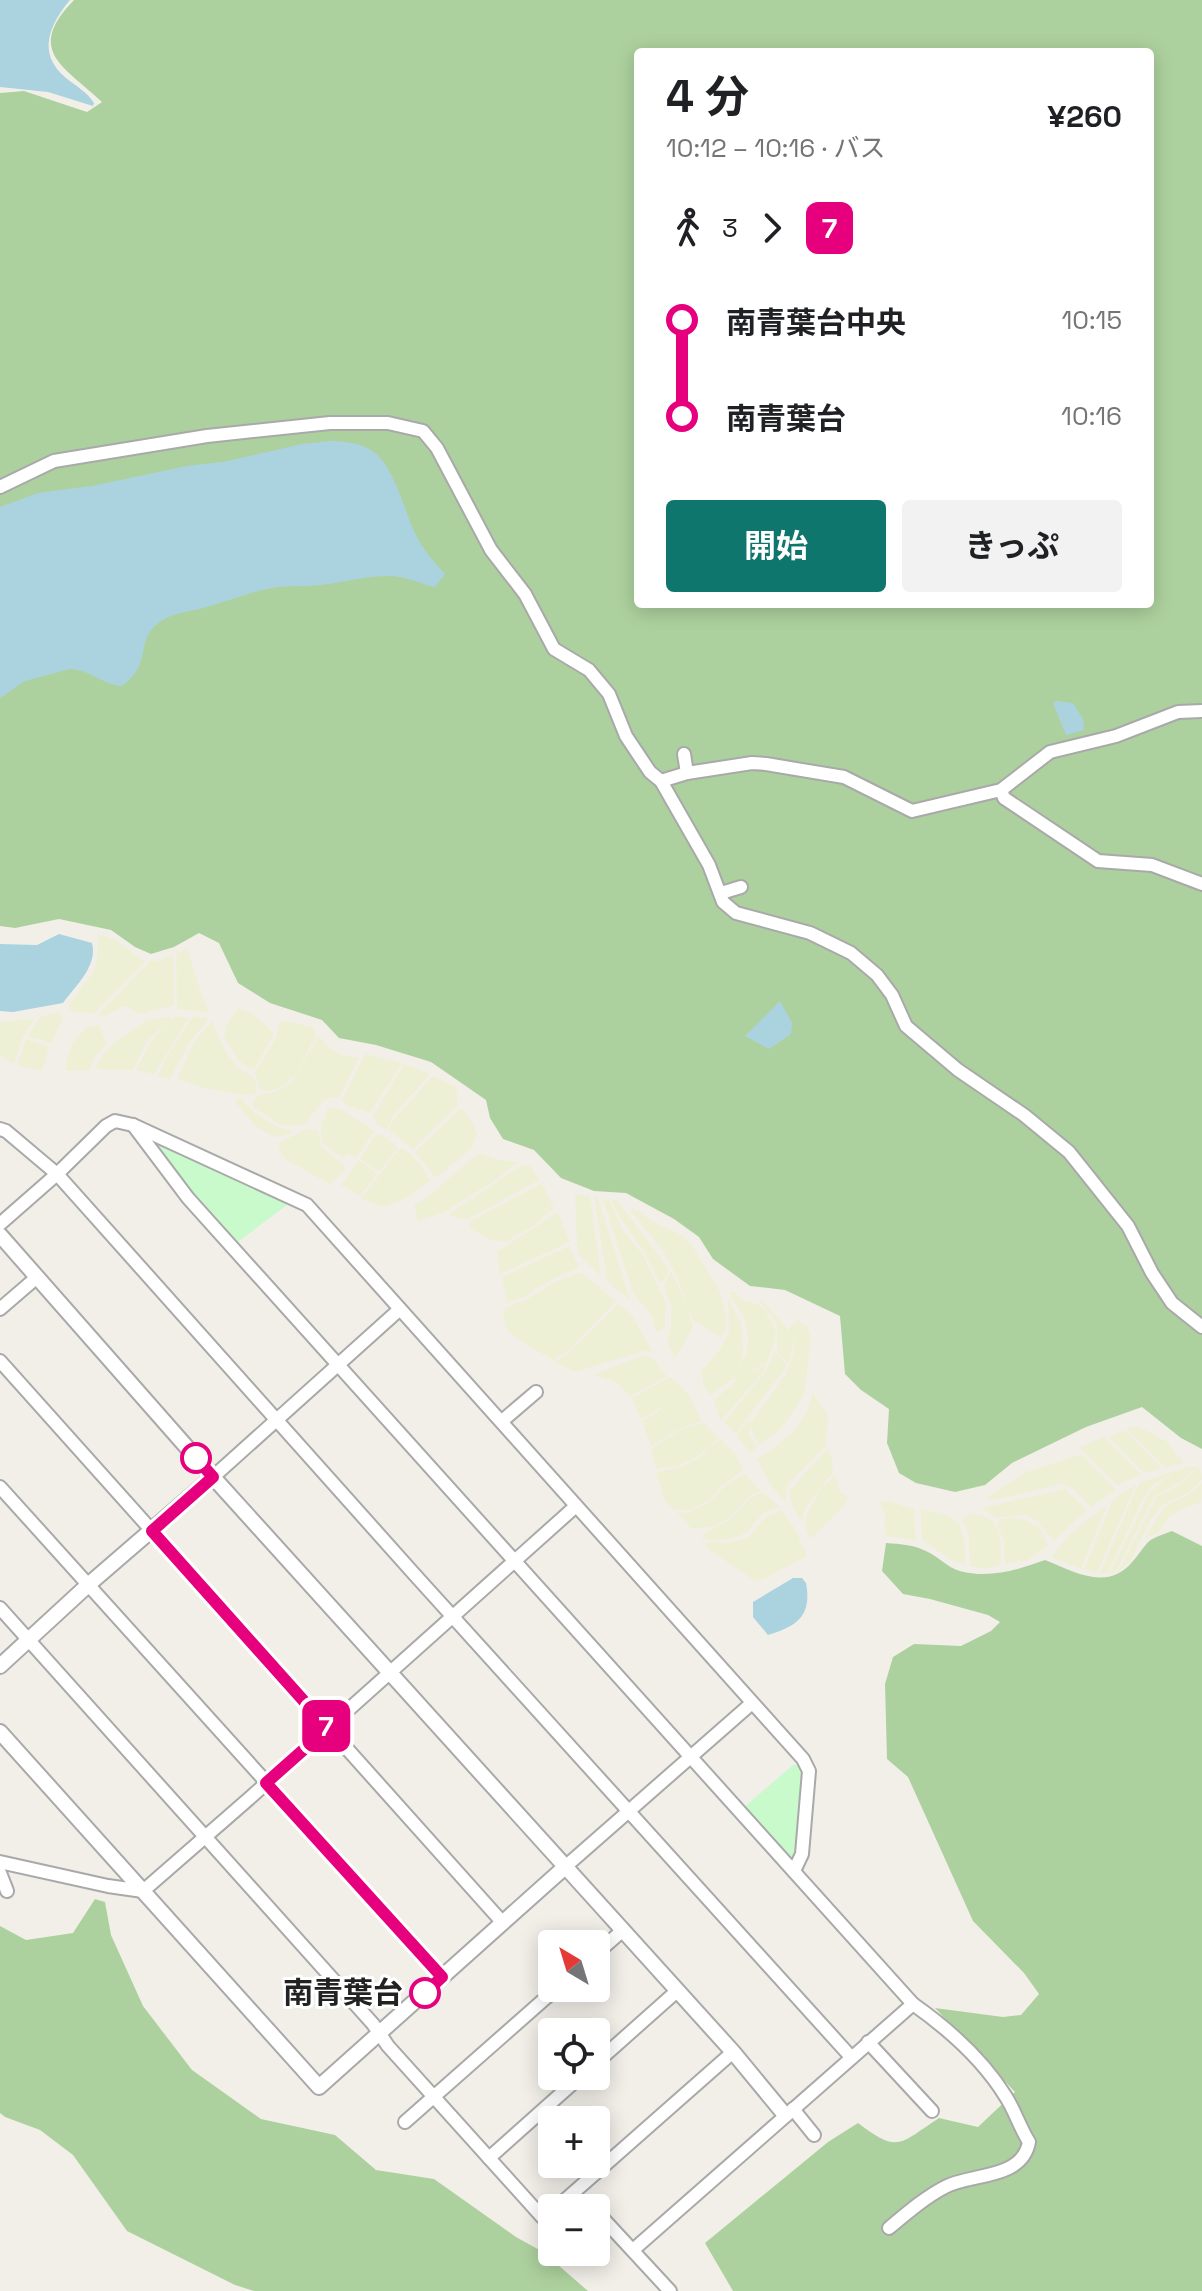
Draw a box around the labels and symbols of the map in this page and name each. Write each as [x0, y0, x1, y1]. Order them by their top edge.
unlabelled marker [181, 1443, 211, 1473]
line badge: 7 [300, 1700, 352, 1752]
north arrow [538, 1930, 610, 2002]
place label: 南青葉台 [283, 1973, 403, 2012]
marker: 南青葉台 [410, 1978, 440, 2008]

